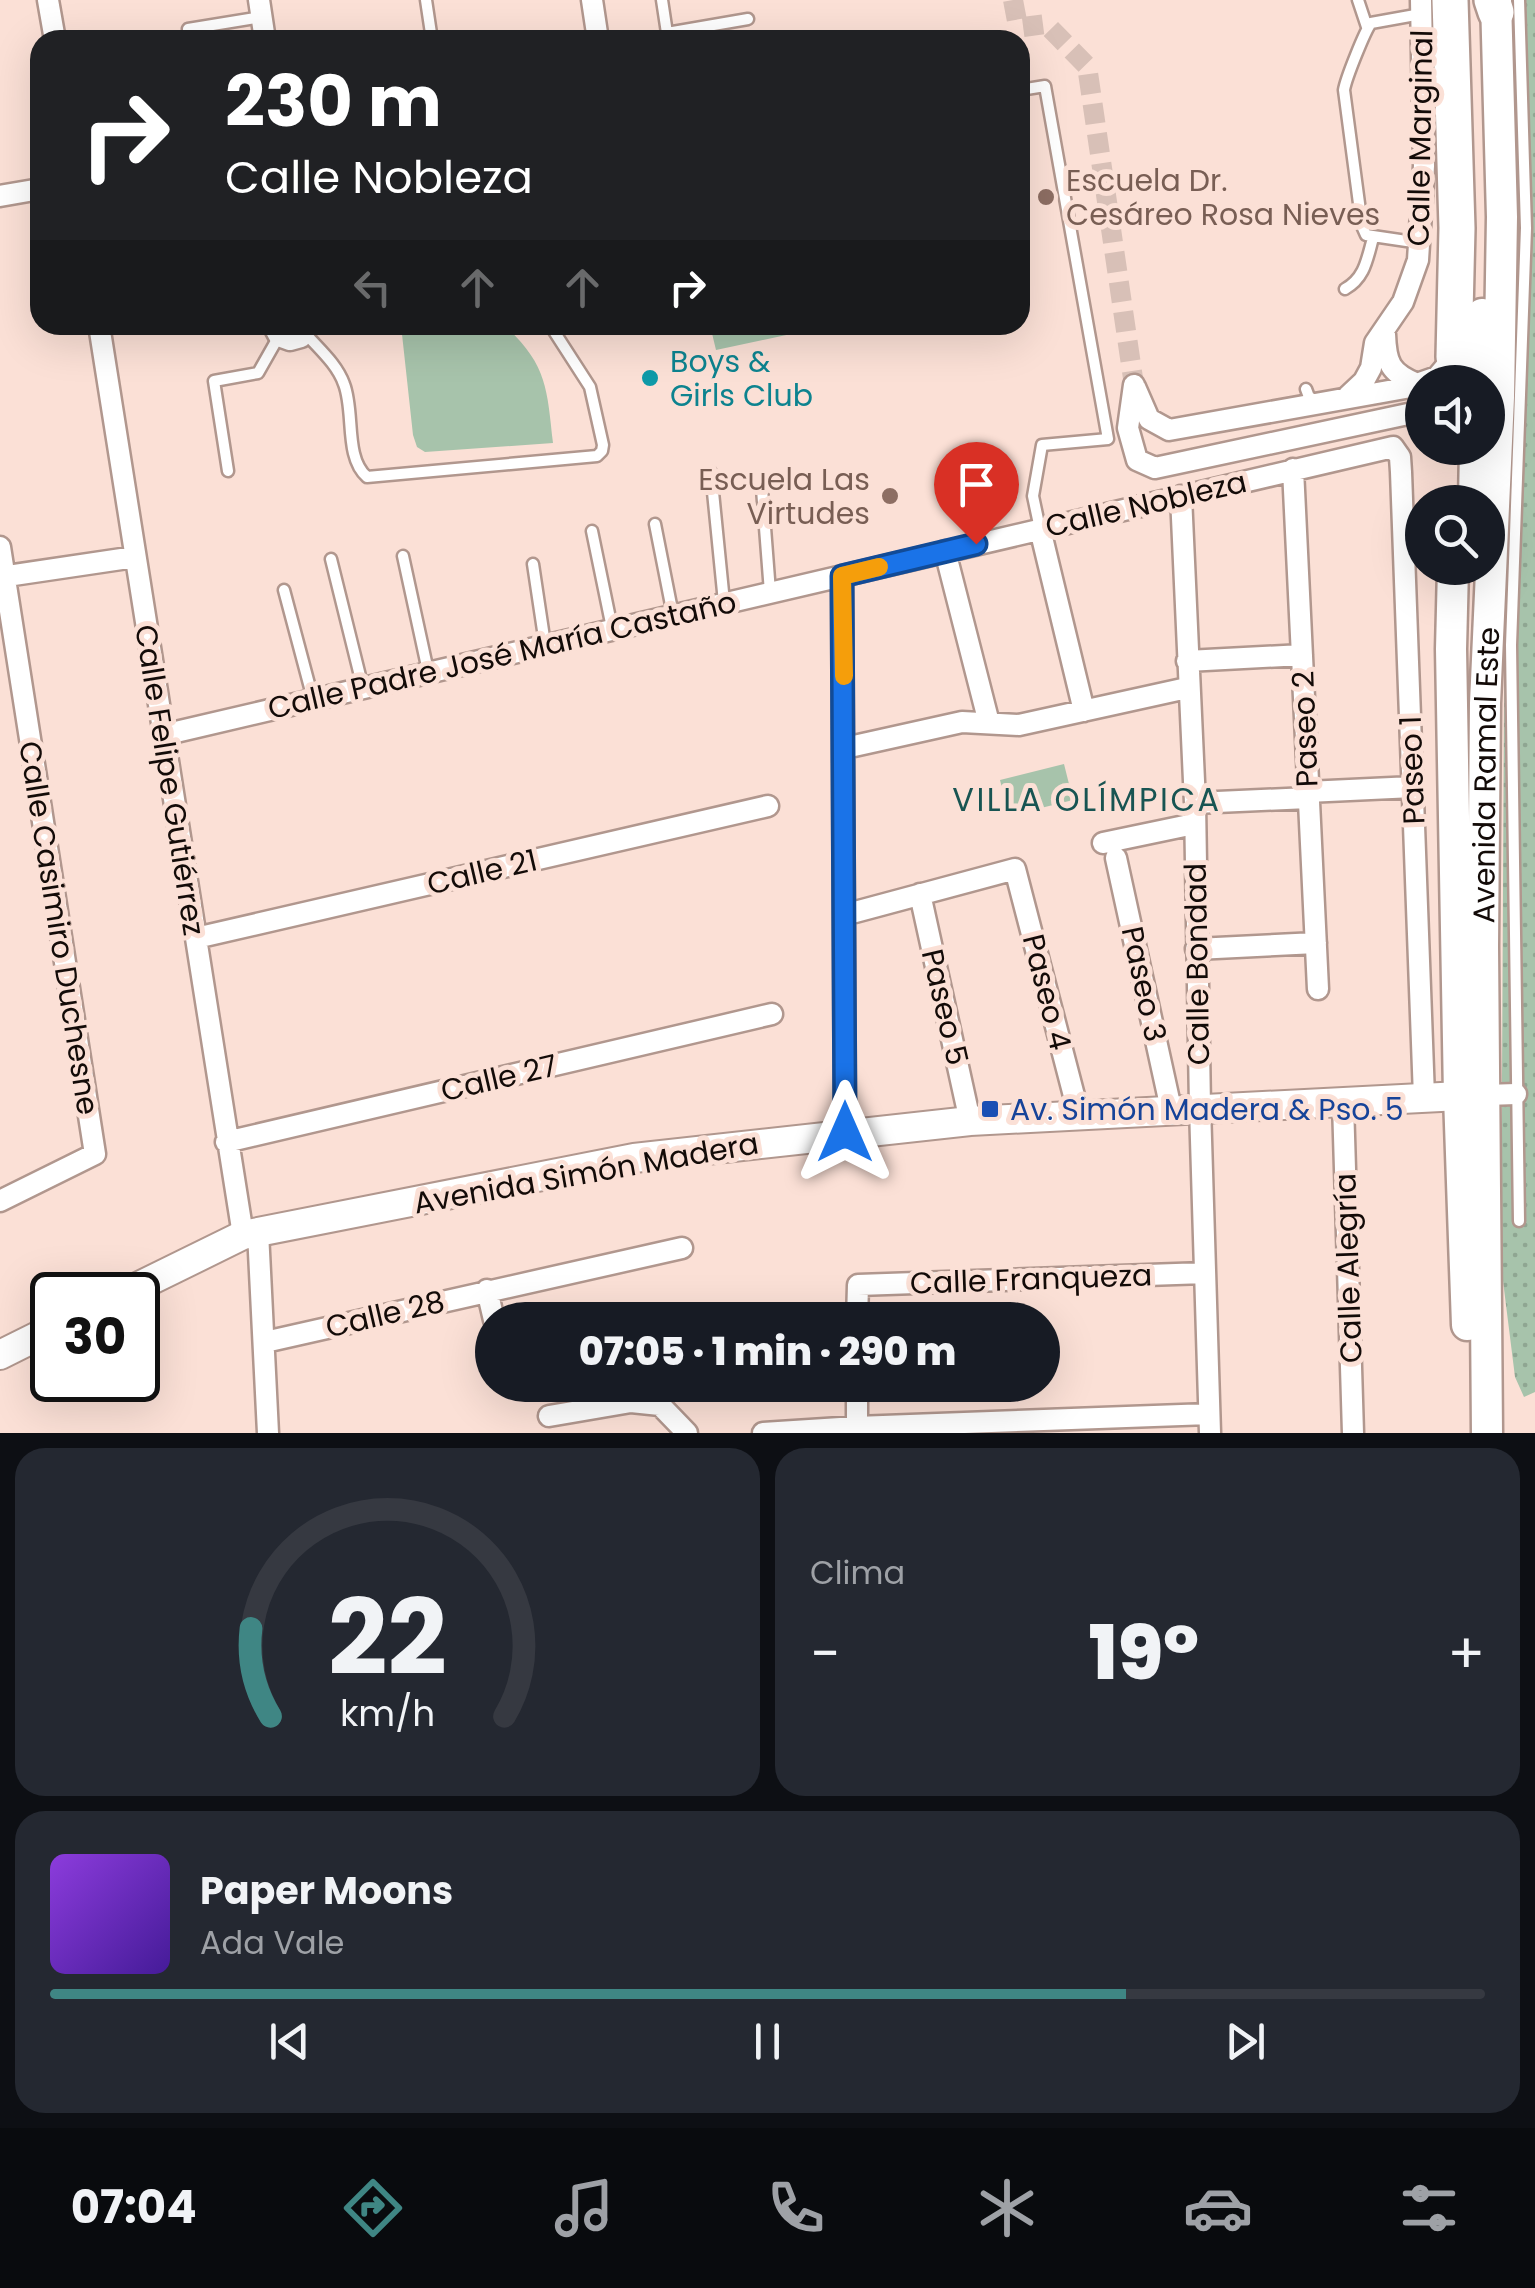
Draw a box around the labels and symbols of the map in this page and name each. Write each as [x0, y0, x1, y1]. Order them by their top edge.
street label: Calle Marginal [1397, 29, 1443, 247]
place label: Escuela Dr. Cesáreo Rosa Nieves [1066, 159, 1380, 236]
marker: Escuela Dr. Cesáreo Rosa Nieves [1035, 186, 1057, 208]
place label: Boys & Girls Club [670, 340, 813, 417]
marker: Boys & Girls Club [639, 367, 661, 389]
pin [934, 442, 1019, 545]
place label: Escuela Las Virtudes [698, 458, 870, 535]
street label: Calle Nobleza [1041, 460, 1251, 548]
marker: Escuela Las Virtudes [879, 485, 901, 507]
street label: Calle Padre José María Castaño [264, 580, 740, 730]
street label: Calle Felipe Gutiérrez [124, 621, 216, 939]
street label: Avenida Ramal Este [1462, 626, 1510, 923]
street label: Paseo 2 [1281, 670, 1329, 788]
street label: Paseo 1 [1389, 715, 1435, 825]
street label: Calle Casimiro Duchesne [8, 738, 110, 1118]
district label: VILLA OLÍMPICA [952, 777, 1222, 822]
street label: Calle 21 [423, 838, 541, 906]
street label: Calle Bondad [1174, 862, 1220, 1066]
street label: Paseo 3 [1111, 922, 1177, 1046]
street label: Paseo 4 [1012, 930, 1082, 1054]
street label: Paseo 5 [911, 945, 979, 1069]
street label: Calle 27 [436, 1044, 562, 1112]
position arrow [793, 1080, 897, 1184]
place label: Av. Simón Madera & Pso. 5 [1010, 1088, 1404, 1131]
marker: Av. Simón Madera & Pso. 5 [979, 1098, 1001, 1120]
street label: Avenida Simón Madera [410, 1121, 762, 1225]
street label: Calle Alegría [1323, 1172, 1373, 1364]
street label: Calle Franqueza [909, 1253, 1153, 1305]
speed limit sign: 30 [30, 1272, 160, 1402]
street label: Calle 28 [321, 1279, 449, 1349]

